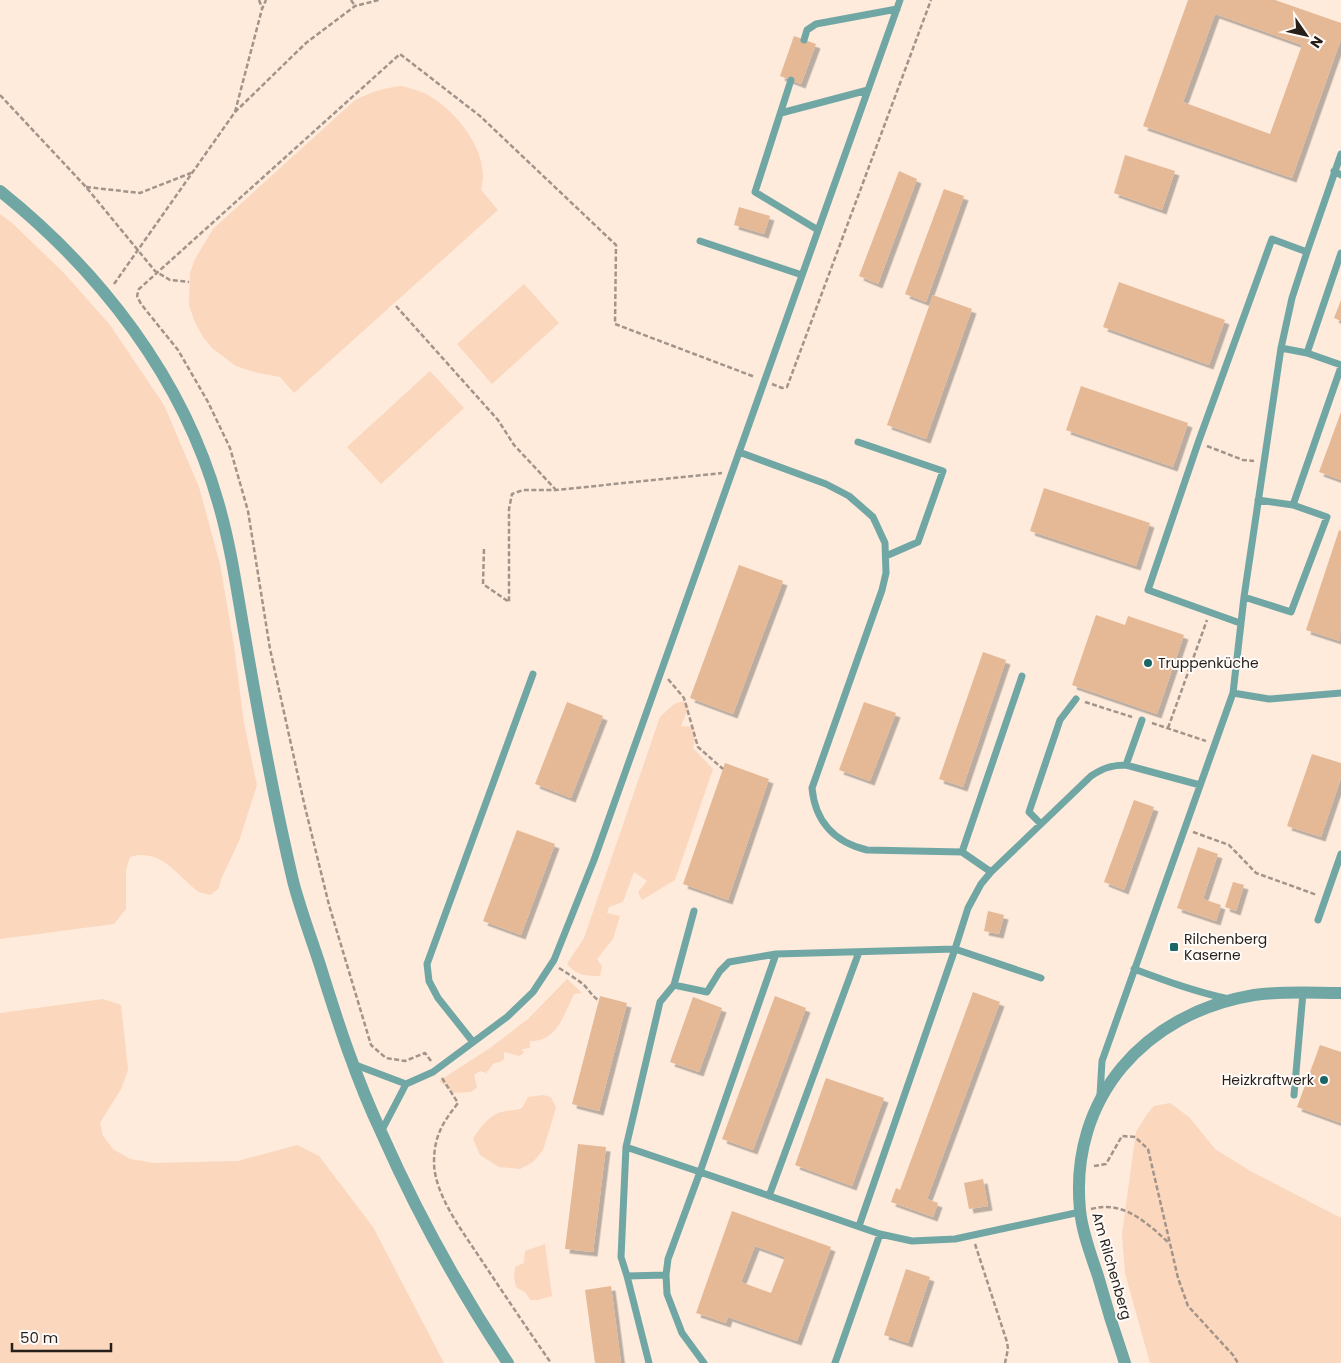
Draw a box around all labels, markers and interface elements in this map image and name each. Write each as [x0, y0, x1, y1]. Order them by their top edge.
north arrow [1281, 10, 1331, 60]
text: N [1306, 32, 1328, 52]
place label: Truppenküche [1158, 653, 1259, 673]
marker: Truppenküche [1142, 657, 1154, 669]
place label: Rilchenberg Kaserne [1184, 929, 1267, 965]
marker: Rilchenberg Kaserne [1168, 941, 1180, 953]
place label: Heizkraftwerk [1222, 1070, 1315, 1090]
marker: Heizkraftwerk [1318, 1074, 1330, 1086]
street label: Am Rilchenberg [1087, 1210, 1137, 1322]
scale bar [12, 1320, 111, 1352]
text: 50 m [20, 1327, 58, 1348]

